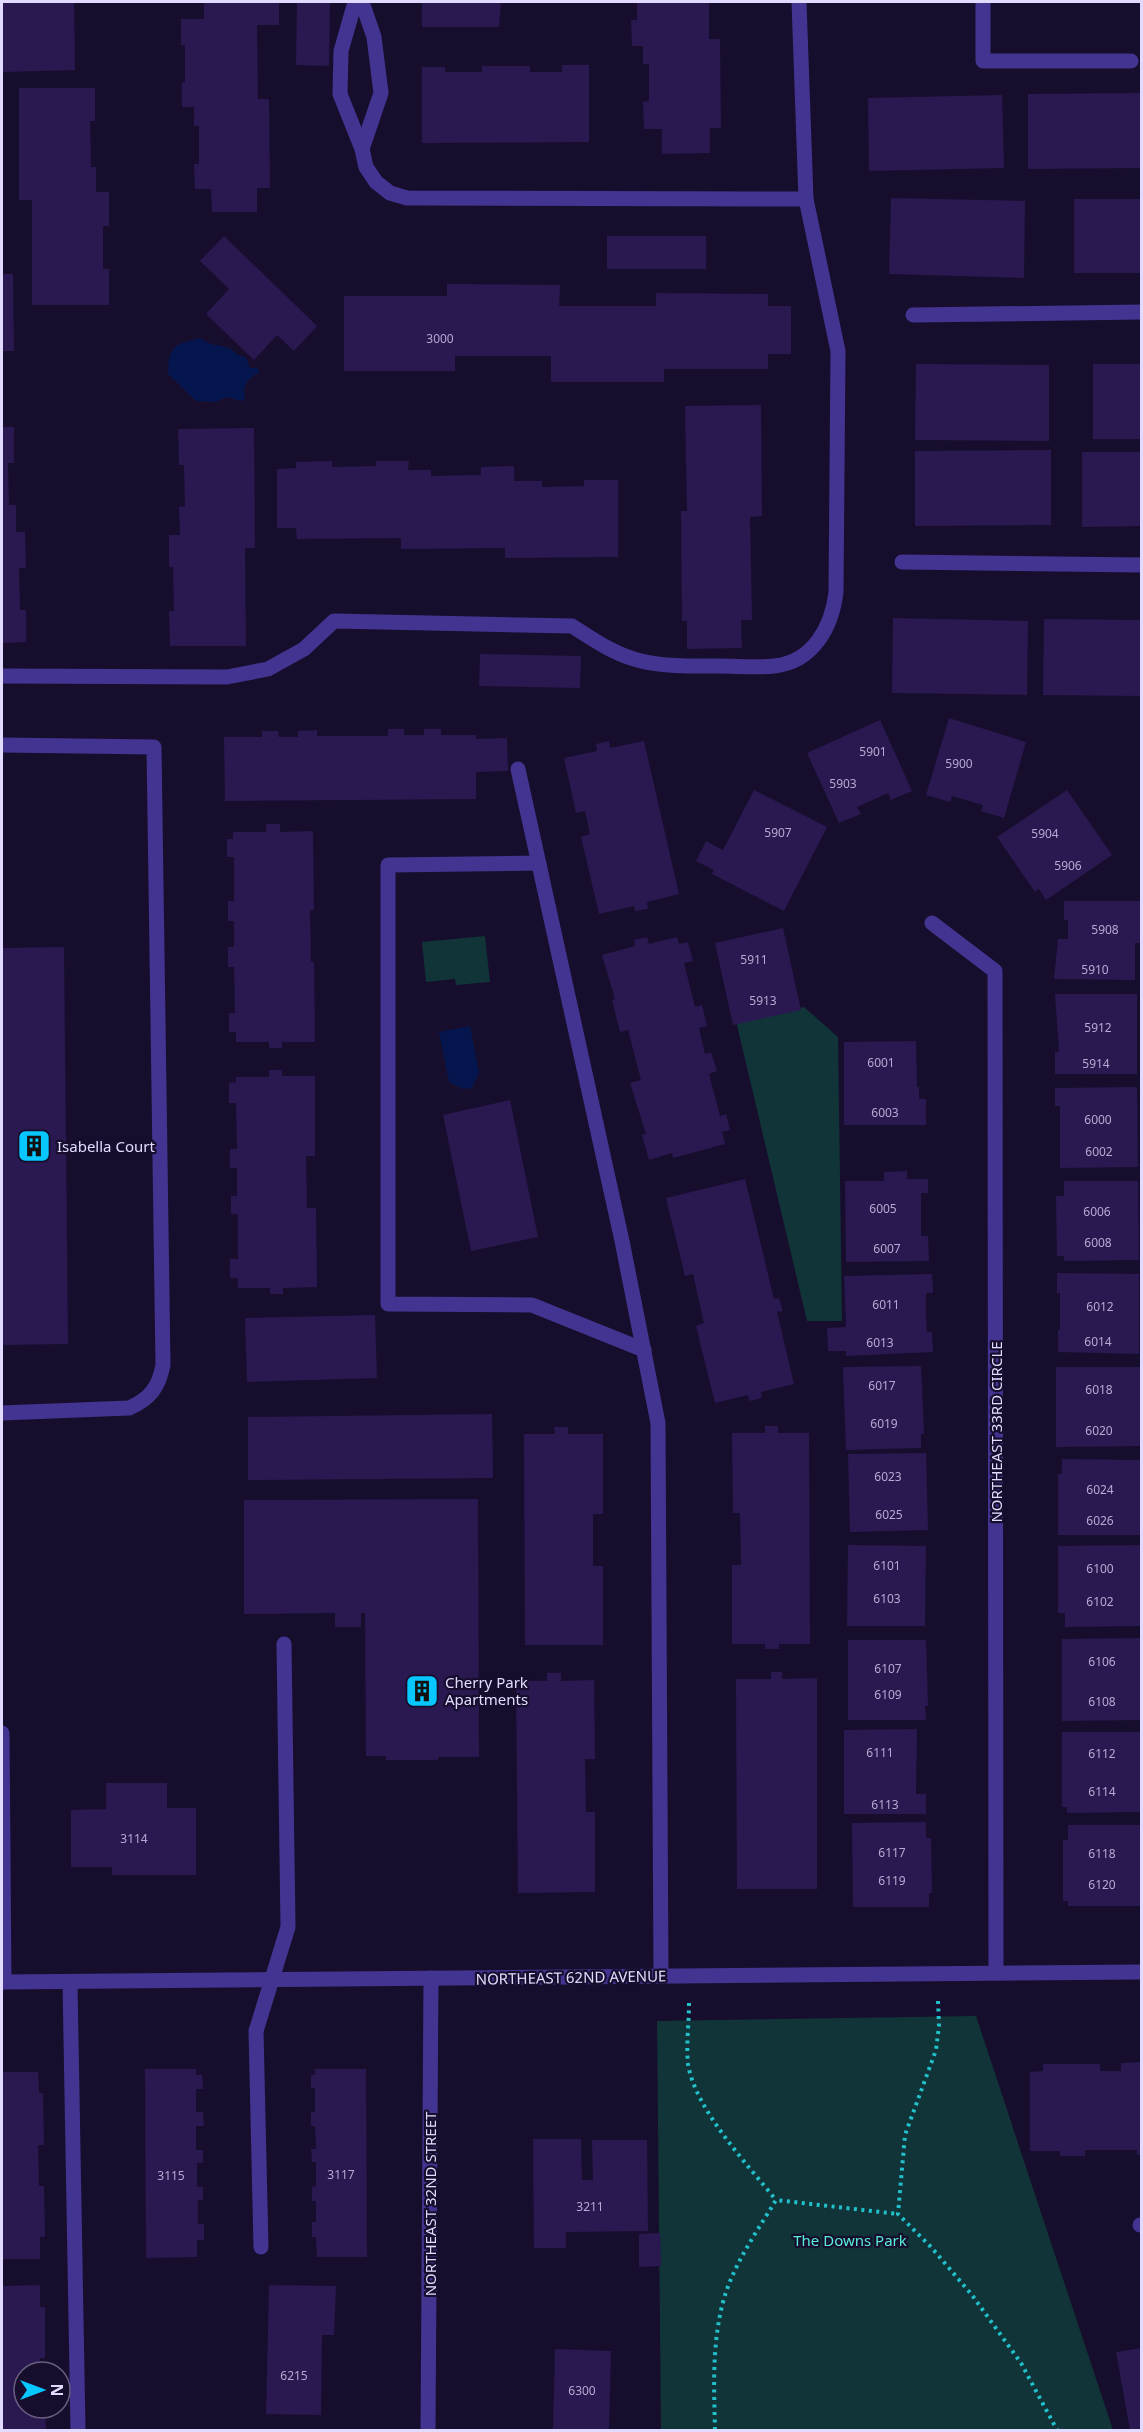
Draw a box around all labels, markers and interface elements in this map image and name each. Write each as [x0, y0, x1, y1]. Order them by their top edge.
house number: 3000 [426, 330, 454, 347]
house number: 5901 [859, 743, 887, 760]
house number: 5900 [945, 755, 973, 772]
house number: 5903 [829, 775, 857, 792]
house number: 5907 [764, 824, 792, 841]
house number: 5904 [1031, 825, 1059, 842]
house number: 5906 [1054, 857, 1082, 874]
house number: 5908 [1091, 921, 1119, 938]
house number: 5911 [740, 951, 768, 968]
house number: 5910 [1081, 961, 1109, 978]
house number: 5913 [749, 992, 777, 1009]
house number: 5912 [1084, 1019, 1112, 1036]
house number: 6001 [867, 1054, 895, 1071]
house number: 5914 [1082, 1055, 1110, 1072]
house number: 6003 [871, 1104, 899, 1121]
house number: 6000 [1084, 1111, 1112, 1128]
building icon: Isabella Court [16, 1128, 52, 1164]
place label: Isabella Court [57, 1136, 155, 1156]
house number: 6002 [1085, 1143, 1113, 1160]
house number: 6005 [869, 1200, 897, 1217]
house number: 6006 [1083, 1203, 1111, 1220]
house number: 6008 [1084, 1234, 1112, 1251]
house number: 6007 [873, 1240, 901, 1257]
house number: 6011 [872, 1296, 900, 1313]
house number: 6012 [1086, 1298, 1114, 1315]
house number: 6014 [1084, 1333, 1112, 1350]
house number: 6013 [866, 1334, 894, 1351]
street label: NORTHEAST 33RD CIRCLE [986, 1341, 1006, 1523]
house number: 6017 [868, 1377, 896, 1394]
house number: 6018 [1085, 1381, 1113, 1398]
house number: 6019 [870, 1415, 898, 1432]
house number: 6020 [1085, 1422, 1113, 1439]
house number: 6023 [874, 1468, 902, 1485]
house number: 6024 [1086, 1481, 1114, 1498]
house number: 6025 [875, 1506, 903, 1523]
house number: 6026 [1086, 1512, 1114, 1529]
house number: 6101 [873, 1557, 901, 1574]
house number: 6100 [1086, 1560, 1114, 1577]
house number: 6103 [873, 1590, 901, 1607]
house number: 6102 [1086, 1593, 1114, 1610]
house number: 6106 [1088, 1653, 1116, 1670]
house number: 6107 [874, 1660, 902, 1677]
place label: Cherry Park Apartments [445, 1672, 528, 1709]
building icon: Cherry Park Apartments [404, 1673, 440, 1709]
house number: 6109 [874, 1686, 902, 1703]
house number: 6108 [1088, 1693, 1116, 1710]
house number: 6111 [866, 1744, 894, 1761]
house number: 6112 [1088, 1745, 1116, 1762]
house number: 6114 [1088, 1783, 1116, 1800]
house number: 6113 [871, 1796, 899, 1813]
house number: 3114 [120, 1830, 148, 1847]
house number: 6117 [878, 1844, 906, 1861]
house number: 6118 [1088, 1845, 1116, 1862]
house number: 6119 [878, 1872, 906, 1889]
house number: 6120 [1088, 1876, 1116, 1893]
street label: NORTHEAST 62ND AVENUE [475, 1965, 667, 1989]
street label: NORTHEAST 32ND STREET [420, 2111, 440, 2296]
house number: 3117 [327, 2166, 355, 2183]
house number: 3115 [157, 2167, 185, 2184]
house number: 3211 [576, 2198, 604, 2215]
park label: The Downs Park [793, 2230, 907, 2250]
north arrow [12, 2360, 72, 2420]
house number: 6215 [280, 2367, 308, 2384]
house number: 6300 [568, 2382, 596, 2399]
text: N [46, 2383, 68, 2397]

